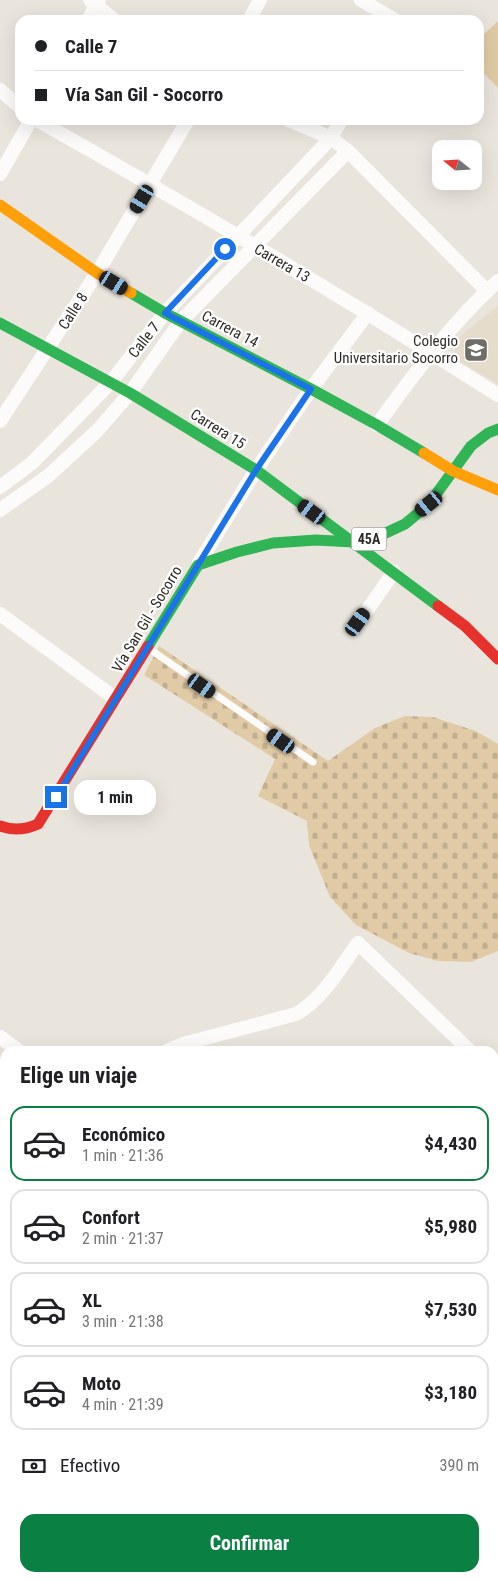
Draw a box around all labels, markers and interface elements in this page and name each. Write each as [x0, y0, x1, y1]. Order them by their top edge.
text: Calle 7 [65, 35, 117, 58]
text: Vía San Gil - Socorro [65, 83, 223, 106]
north arrow [432, 140, 482, 190]
map controls [432, 140, 482, 190]
car [127, 182, 156, 216]
route start [214, 238, 236, 260]
street label: Carrera 13 [251, 240, 313, 286]
car [97, 269, 130, 297]
street label: Calle 8 [54, 289, 92, 333]
street label: Carrera 14 [199, 307, 261, 351]
street label: Calle 7 [124, 319, 164, 361]
place label: Colegio Universitario Socorro [334, 332, 458, 367]
school or university icon: Colegio Universitario Socorro [463, 337, 489, 363]
street label: Carrera 15 [187, 405, 249, 453]
car [412, 489, 445, 519]
car [295, 497, 328, 527]
road number: 45A [352, 528, 386, 550]
street label: Vía San Gil - Socorro [108, 563, 186, 675]
car [343, 605, 372, 639]
car [185, 671, 218, 701]
car [264, 726, 297, 756]
callout: 1 min [74, 780, 156, 814]
route end [45, 786, 67, 808]
text: 1 min [97, 788, 133, 807]
text: Elige un viaje [20, 1063, 137, 1088]
icon: car [22, 1121, 67, 1166]
text: Económico [82, 1123, 165, 1146]
text: $4,430 [424, 1132, 477, 1155]
text: 1 min · 21:36 [82, 1146, 164, 1165]
icon: car [22, 1204, 67, 1249]
text: Confort [82, 1206, 140, 1229]
text: $5,980 [424, 1215, 477, 1238]
text: 2 min · 21:37 [82, 1229, 164, 1248]
icon: car [22, 1287, 67, 1332]
text: XL [82, 1289, 102, 1312]
text: $7,530 [424, 1298, 477, 1321]
text: 3 min · 21:38 [82, 1312, 164, 1331]
icon: car [22, 1370, 67, 1415]
text: Moto [82, 1372, 121, 1395]
text: $3,180 [424, 1381, 477, 1404]
text: 4 min · 21:39 [82, 1395, 164, 1414]
icon: cash [20, 1452, 48, 1480]
text: Efectivo [60, 1454, 120, 1477]
text: 390 m [440, 1456, 479, 1475]
button: Confirmar [20, 1514, 479, 1572]

